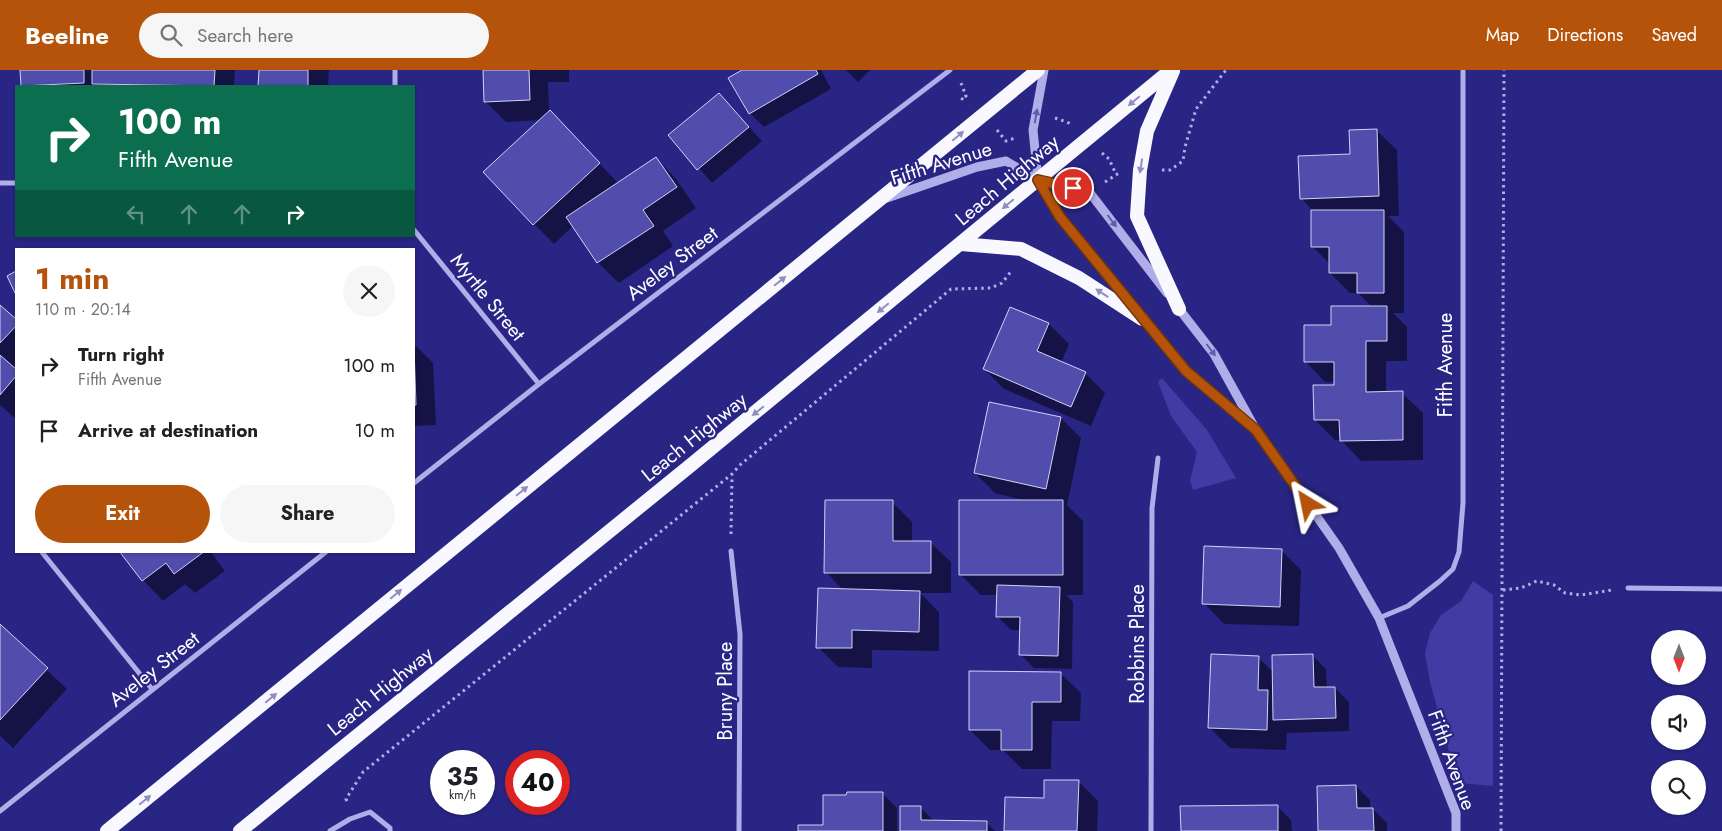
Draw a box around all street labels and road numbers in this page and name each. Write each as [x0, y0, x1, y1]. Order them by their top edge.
street label: Leach Highway [949, 128, 1066, 233]
street label: Fifth Avenue [887, 134, 995, 193]
street label: Aveley Street [620, 219, 724, 308]
street label: Myrtle Street [443, 247, 532, 348]
street label: Fifth Avenue [1431, 313, 1460, 417]
street label: Leach Highway [635, 386, 753, 489]
street label: Robbins Place [1123, 584, 1152, 704]
street label: Aveley Street [103, 625, 206, 714]
street label: Leach Highway [321, 640, 439, 743]
street label: Bruny Place [711, 642, 740, 740]
street label: Fifth Avenue [1420, 706, 1483, 814]

